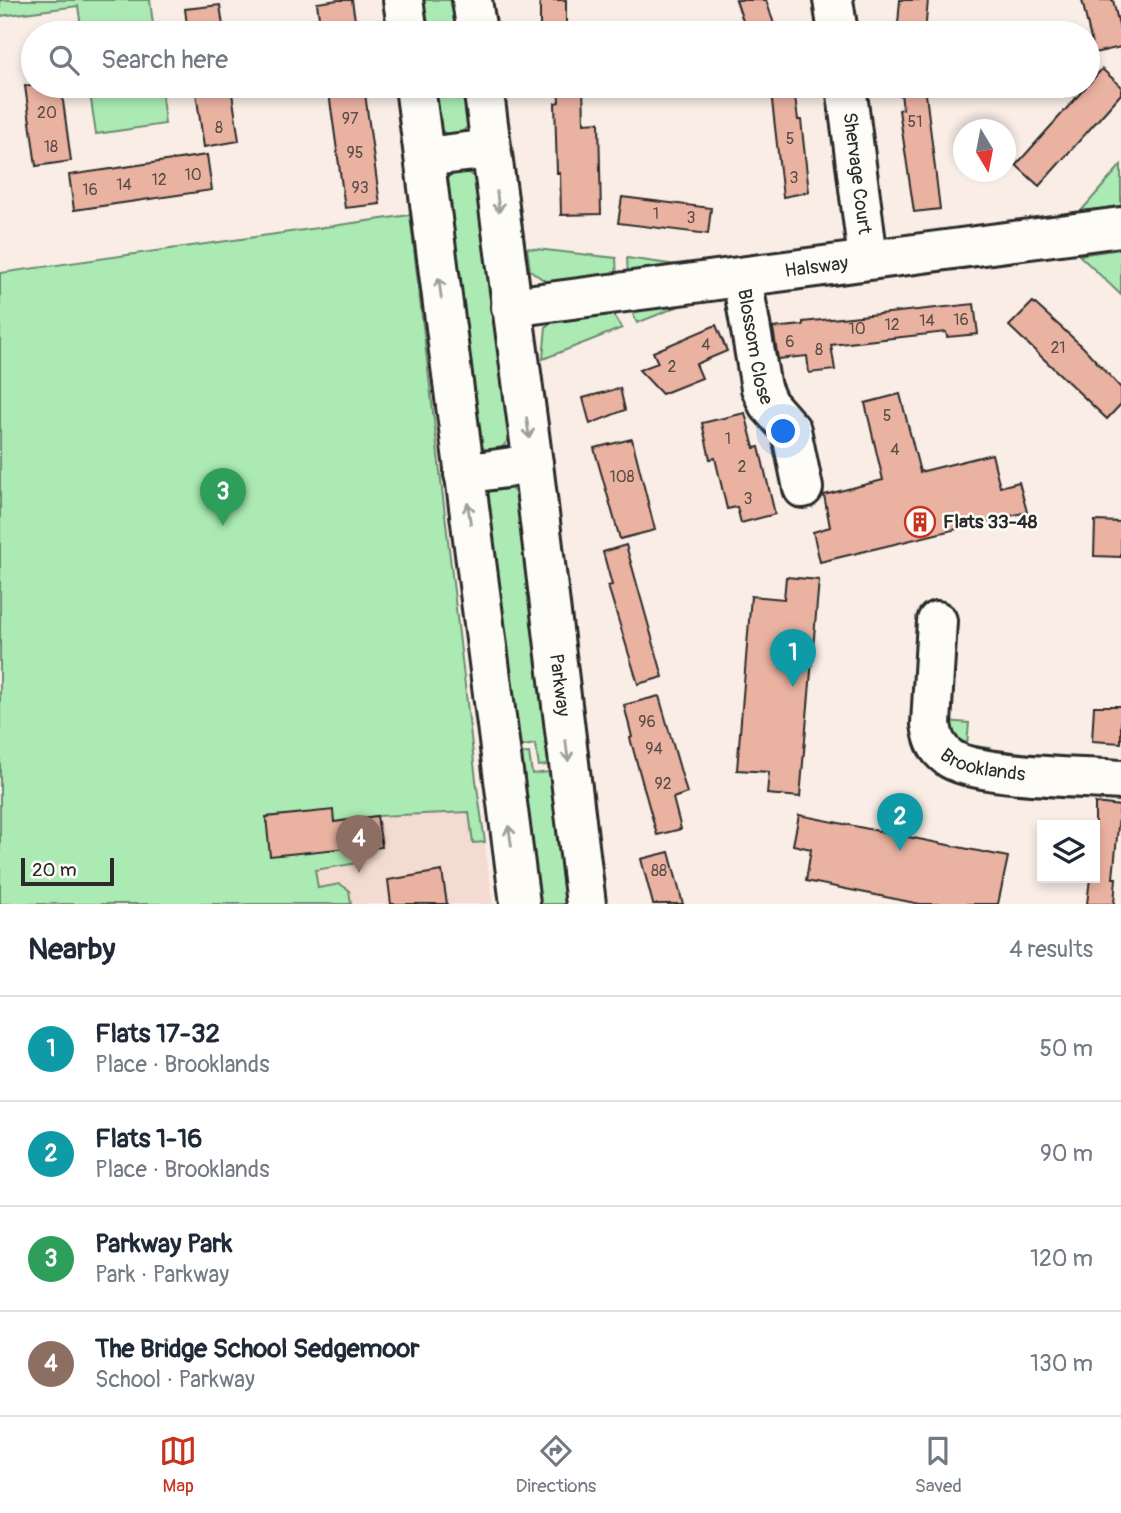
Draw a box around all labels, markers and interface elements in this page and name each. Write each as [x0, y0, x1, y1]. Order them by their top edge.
search box [21, 21, 1100, 98]
icon: search [45, 41, 83, 79]
text: Search here [101, 44, 228, 76]
house number: 20 [37, 103, 57, 123]
house number: 97 [342, 109, 359, 129]
street label: Shervage Court [837, 111, 877, 236]
house number: 51 [908, 112, 922, 132]
house number: 8 [215, 118, 223, 138]
north arrow [953, 119, 1016, 182]
house number: 5 [786, 129, 794, 149]
house number: 18 [44, 137, 58, 157]
house number: 95 [347, 143, 363, 163]
house number: 10 [184, 165, 202, 185]
house number: 3 [790, 168, 799, 188]
house number: 12 [151, 170, 167, 190]
house number: 14 [116, 175, 132, 195]
house number: 93 [351, 178, 369, 198]
house number: 16 [82, 180, 98, 200]
one-way arrow [491, 190, 504, 213]
house number: 1 [653, 204, 659, 224]
house number: 3 [687, 208, 696, 228]
street label: Halsway [783, 251, 850, 283]
one-way arrow [434, 277, 447, 300]
street label: Blossom Close [732, 287, 779, 409]
house number: 16 [953, 310, 969, 330]
house number: 14 [919, 311, 935, 331]
house number: 12 [884, 315, 900, 335]
house number: 10 [848, 319, 866, 339]
house number: 6 [785, 332, 795, 352]
house number: 4 [701, 335, 711, 355]
house number: 21 [1050, 338, 1066, 358]
house number: 8 [815, 340, 823, 360]
house number: 2 [668, 357, 677, 377]
house number: 5 [883, 406, 891, 426]
your location [766, 414, 800, 448]
one-way arrow [521, 416, 534, 439]
house number: 1 [725, 429, 731, 449]
house number: 4 [890, 440, 900, 460]
house number: 2 [738, 457, 747, 477]
house number: 108 [609, 467, 635, 487]
pin: 3 [200, 468, 246, 526]
house number: 3 [744, 489, 753, 509]
one-way arrow [463, 502, 476, 525]
building icon: Flats 33-48 [903, 505, 937, 539]
place label: Flats 33-48 [943, 510, 1038, 534]
pin: 1 [770, 629, 816, 687]
street label: Parkway [544, 652, 575, 718]
house number: 96 [638, 712, 656, 732]
one-way arrow [561, 739, 574, 762]
house number: 94 [645, 739, 663, 759]
street label: Brooklands [935, 743, 1027, 786]
house number: 92 [654, 774, 672, 794]
pin: 2 [877, 793, 923, 851]
pin: 4 [336, 815, 382, 873]
map controls [1037, 820, 1100, 883]
button: layers [1037, 820, 1100, 883]
one-way arrow [504, 826, 517, 848]
scale bar [21, 855, 114, 887]
text: 20 m [32, 858, 77, 882]
house number: 88 [651, 861, 667, 881]
text: Nearby [28, 931, 115, 968]
text: 4 results [1009, 935, 1093, 964]
text: Flats 17-32 [95, 1018, 220, 1050]
text: 1 [47, 1034, 56, 1063]
text: 50 m [1039, 1034, 1093, 1063]
text: Place · Brooklands [95, 1050, 269, 1079]
text: Flats 1-16 [95, 1123, 202, 1155]
text: 2 [45, 1139, 57, 1168]
text: 90 m [1040, 1139, 1093, 1168]
text: Place · Brooklands [95, 1155, 269, 1184]
text: Parkway Park [95, 1228, 232, 1260]
text: 3 [45, 1244, 57, 1273]
text: 120 m [1030, 1244, 1093, 1273]
text: Park · Parkway [95, 1260, 229, 1289]
text: The Bridge School Sedgemoor [95, 1333, 420, 1365]
text: 4 [44, 1349, 58, 1378]
text: 130 m [1030, 1349, 1093, 1378]
text: School · Parkway [95, 1365, 255, 1394]
tab: Map [159, 1432, 197, 1498]
tab: Directions [516, 1432, 596, 1498]
tab: Saved [915, 1432, 962, 1498]

